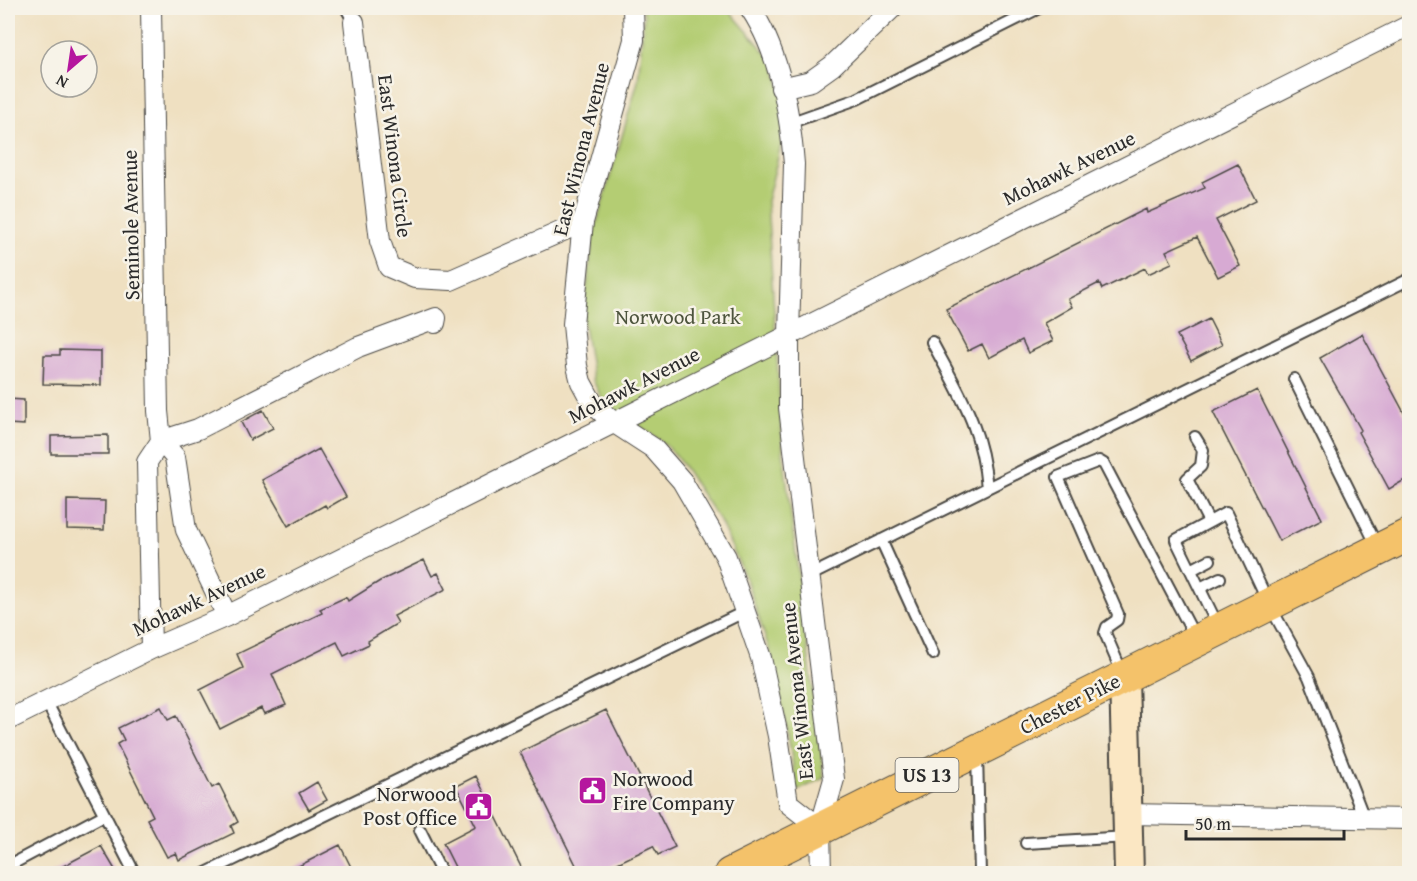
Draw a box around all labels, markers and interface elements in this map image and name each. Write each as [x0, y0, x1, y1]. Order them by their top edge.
north arrow [39, 39, 99, 99]
street label: East Winona Avenue [544, 59, 617, 239]
text: N [51, 69, 72, 95]
street label: East Winona Circle [370, 73, 421, 239]
street label: Mohawk Avenue [997, 122, 1140, 213]
street label: Seminole Avenue [114, 149, 147, 301]
park label: Norwood Park [615, 301, 741, 332]
street label: Mohawk Avenue [563, 338, 705, 431]
street label: Mohawk Avenue [127, 555, 271, 644]
street label: East Winona Avenue [772, 601, 821, 781]
street label: Chester Pike [1014, 665, 1126, 742]
road number: US 13 [896, 758, 958, 792]
place label: Norwood Fire Company [613, 763, 735, 818]
public building icon: Norwood Fire Company [576, 775, 608, 807]
place label: Norwood Post Office [363, 778, 458, 833]
public building icon: Norwood Post Office [462, 790, 494, 822]
scale bar [1186, 803, 1344, 841]
text: 50 m [1195, 810, 1231, 837]

